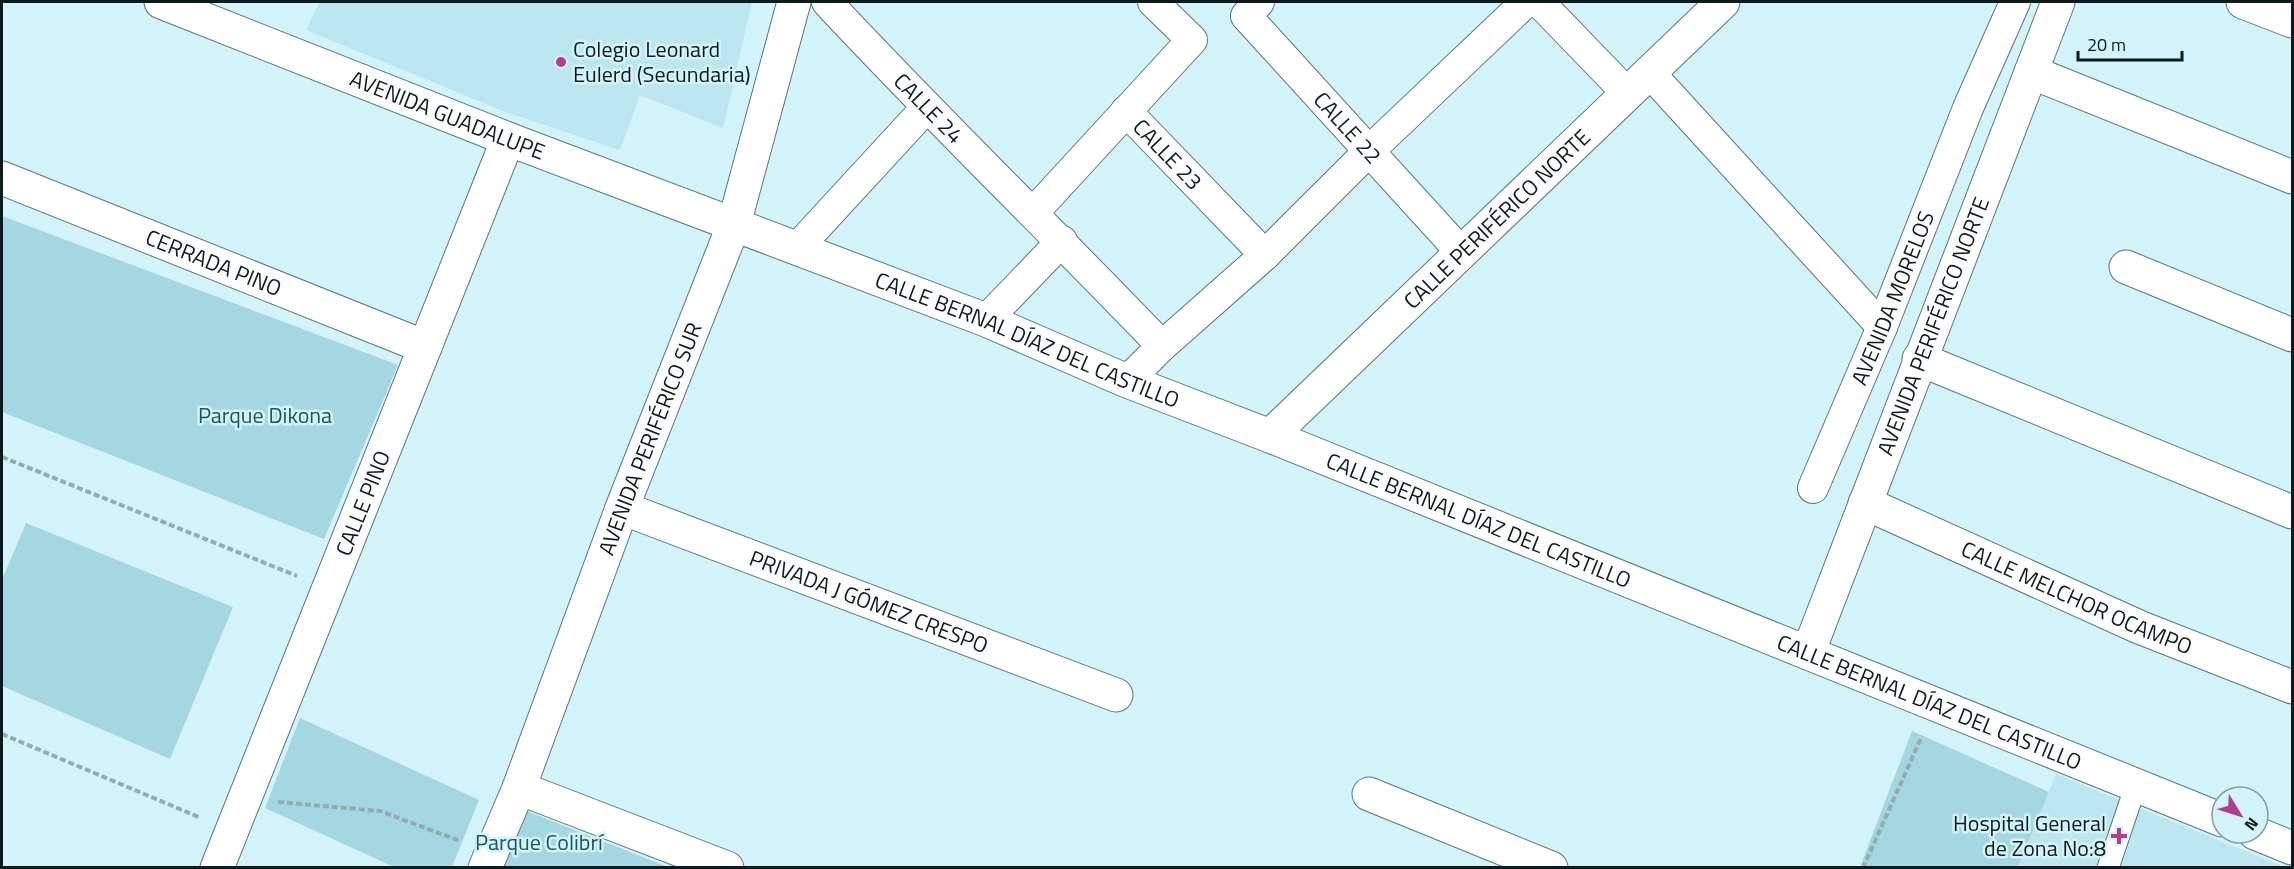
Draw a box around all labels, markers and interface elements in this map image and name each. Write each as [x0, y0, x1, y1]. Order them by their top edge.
scale bar [2078, 24, 2182, 62]
text: 20 m [2087, 31, 2126, 58]
place label: Colegio Leonard Eulerd (Secundaria) [573, 32, 751, 91]
marker: Colegio Leonard Eulerd (Secundaria) [554, 55, 568, 69]
street label: AVENIDA GUADALUPE [345, 61, 550, 169]
street label: CALLE 24 [886, 65, 972, 151]
street label: CALLE 22 [1305, 84, 1390, 171]
street label: CALLE 23 [1125, 111, 1210, 198]
street label: CALLE PERIFÉRICO NORTE [1396, 121, 1598, 317]
street label: AVENIDA PERIFÉRICO NORTE [1868, 192, 1998, 460]
street label: AVENIDA MORELOS [1842, 206, 1943, 390]
street label: CERRADA PINO [141, 220, 287, 305]
street label: CALLE BERNAL DÍAZ DEL CASTILLO [870, 263, 1185, 417]
street label: AVENIDA PERIFÉRICO SUR [589, 317, 711, 560]
park label: Parque Dikona [198, 398, 332, 432]
street label: CALLE BERNAL DÍAZ DEL CASTILLO [1321, 443, 1636, 597]
street label: CALLE PINO [326, 445, 399, 561]
street label: CALLE MELCHOR OCAMPO [1956, 532, 2197, 663]
street label: PRIVADA J GÓMEZ CRESPO [745, 541, 993, 662]
street label: CALLE BERNAL DÍAZ DEL CASTILLO [1772, 625, 2087, 779]
north arrow [2210, 785, 2270, 845]
place label: Hospital General de Zona No:8 [1953, 806, 2106, 865]
text: N [2239, 812, 2265, 836]
park label: Parque Colibrí [475, 825, 605, 859]
marker: Hospital General de Zona No:8 [2110, 827, 2128, 845]

